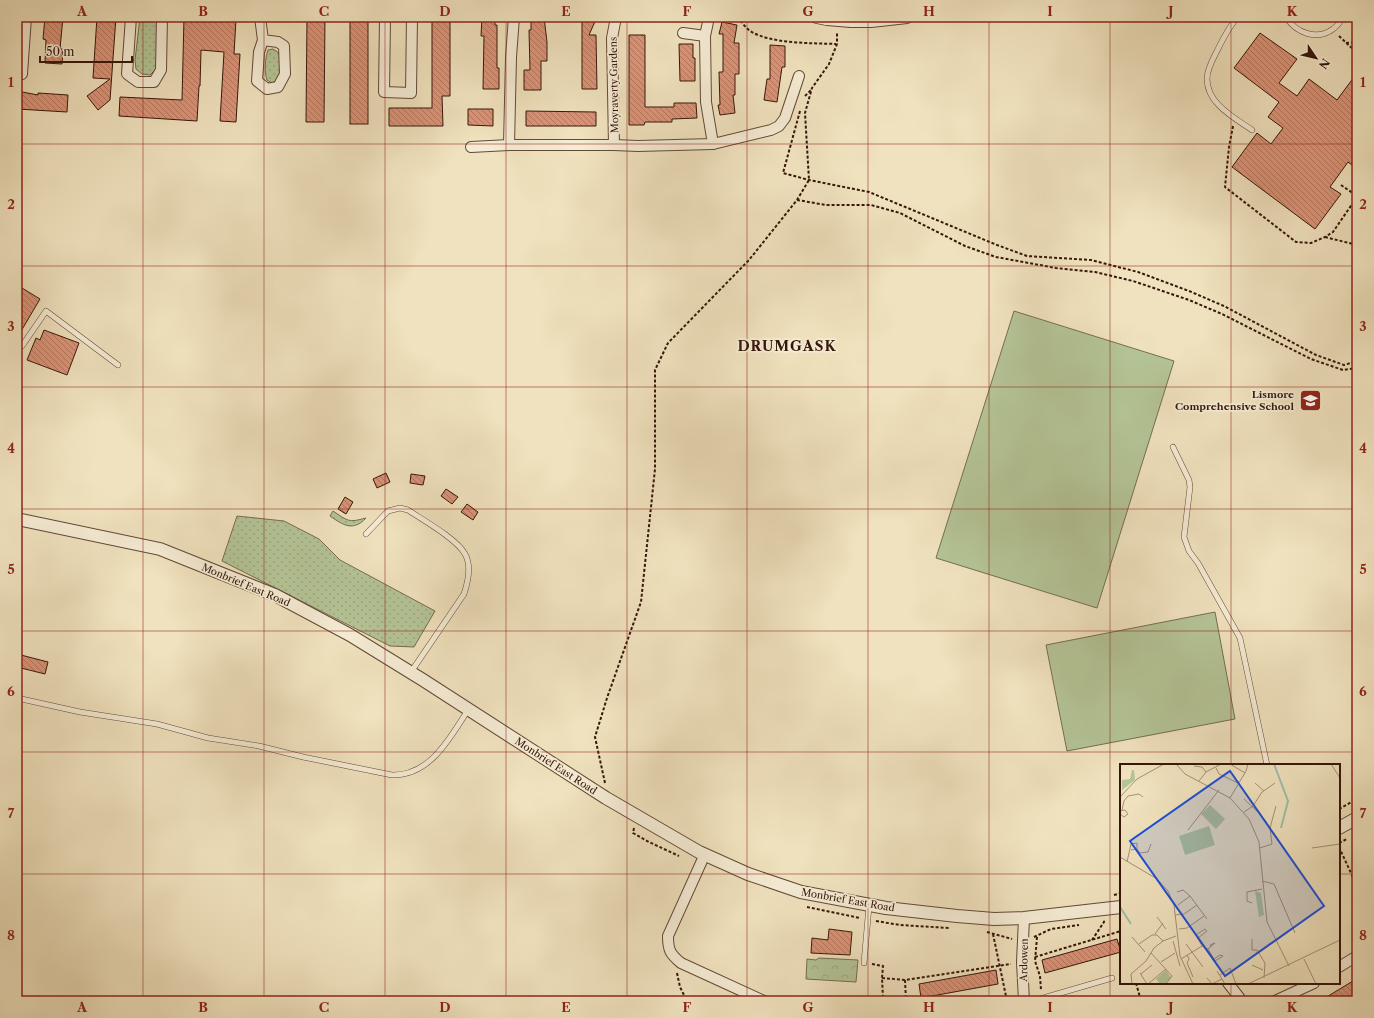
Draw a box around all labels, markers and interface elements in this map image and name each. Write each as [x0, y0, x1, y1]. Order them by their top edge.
text: A [76, 3, 88, 19]
text: B [198, 3, 208, 19]
text: C [319, 3, 329, 19]
text: D [439, 3, 451, 19]
text: E [561, 3, 571, 19]
text: F [683, 3, 692, 19]
text: G [802, 3, 814, 19]
text: H [923, 3, 935, 19]
text: I [1047, 3, 1053, 19]
text: J [1166, 3, 1174, 19]
text: K [1287, 3, 1298, 19]
street label: Moyraverty Gardens [607, 37, 621, 133]
scale bar [40, 38, 132, 64]
north arrow [1296, 38, 1336, 78]
text: 50 m [46, 44, 75, 59]
text: N [1315, 56, 1333, 72]
text: 1 [8, 74, 14, 90]
text: 1 [1360, 74, 1366, 90]
text: 2 [7, 196, 15, 212]
text: 2 [1359, 196, 1367, 212]
text: 3 [7, 318, 15, 334]
text: 3 [1359, 318, 1367, 334]
district label: DRUMGASK [737, 337, 837, 355]
school or university icon: Lismore Comprehensive School [1297, 387, 1323, 413]
place label: Lismore Comprehensive School [1175, 388, 1294, 413]
text: 4 [7, 440, 15, 456]
text: 4 [1359, 440, 1367, 456]
street label: Monbrief East Road [200, 560, 292, 610]
text: 5 [7, 561, 15, 577]
text: 5 [1359, 561, 1367, 577]
text: 6 [7, 683, 15, 699]
text: 6 [1359, 683, 1367, 699]
street label: Monbrief East Road [513, 735, 599, 797]
inset map [1120, 764, 1340, 984]
text: 7 [8, 805, 15, 821]
text: 7 [1360, 805, 1367, 821]
street label: Monbrief East Road [800, 885, 896, 915]
text: 8 [7, 927, 15, 943]
text: 8 [1359, 927, 1367, 943]
street label: Ardowen [1017, 938, 1031, 983]
text: A [76, 999, 88, 1015]
text: B [198, 999, 208, 1015]
text: C [319, 999, 329, 1015]
text: D [439, 999, 451, 1015]
text: E [561, 999, 571, 1015]
text: F [683, 999, 692, 1015]
text: G [802, 999, 814, 1015]
text: H [923, 999, 935, 1015]
text: I [1047, 999, 1053, 1015]
text: J [1166, 999, 1174, 1015]
text: K [1287, 999, 1298, 1015]

